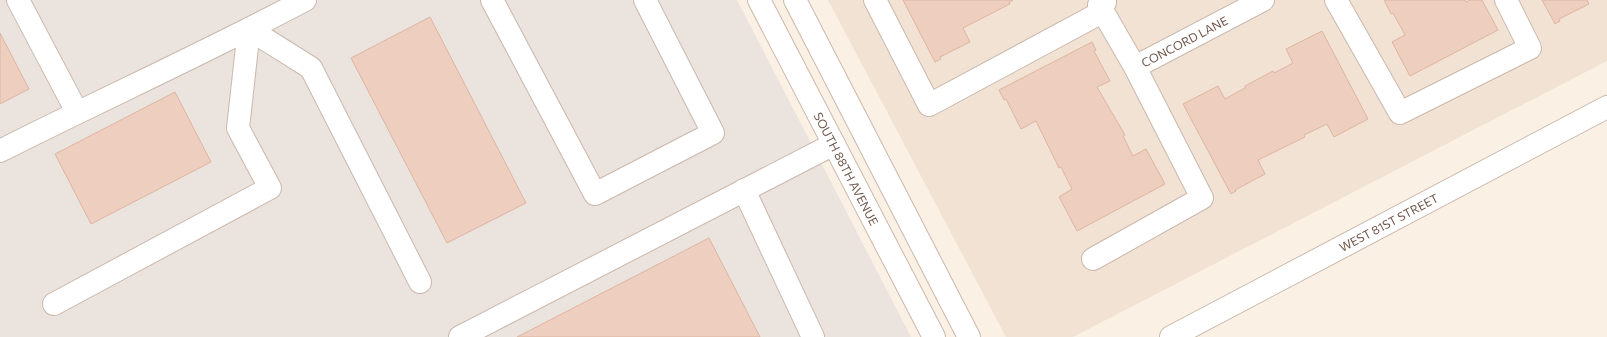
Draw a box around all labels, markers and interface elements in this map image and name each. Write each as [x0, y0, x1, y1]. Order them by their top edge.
street label: CONCORD LANE [1139, 13, 1230, 70]
street label: SOUTH 88TH AVENUE [811, 110, 882, 228]
street label: WEST 81ST STREET [1337, 190, 1441, 254]

